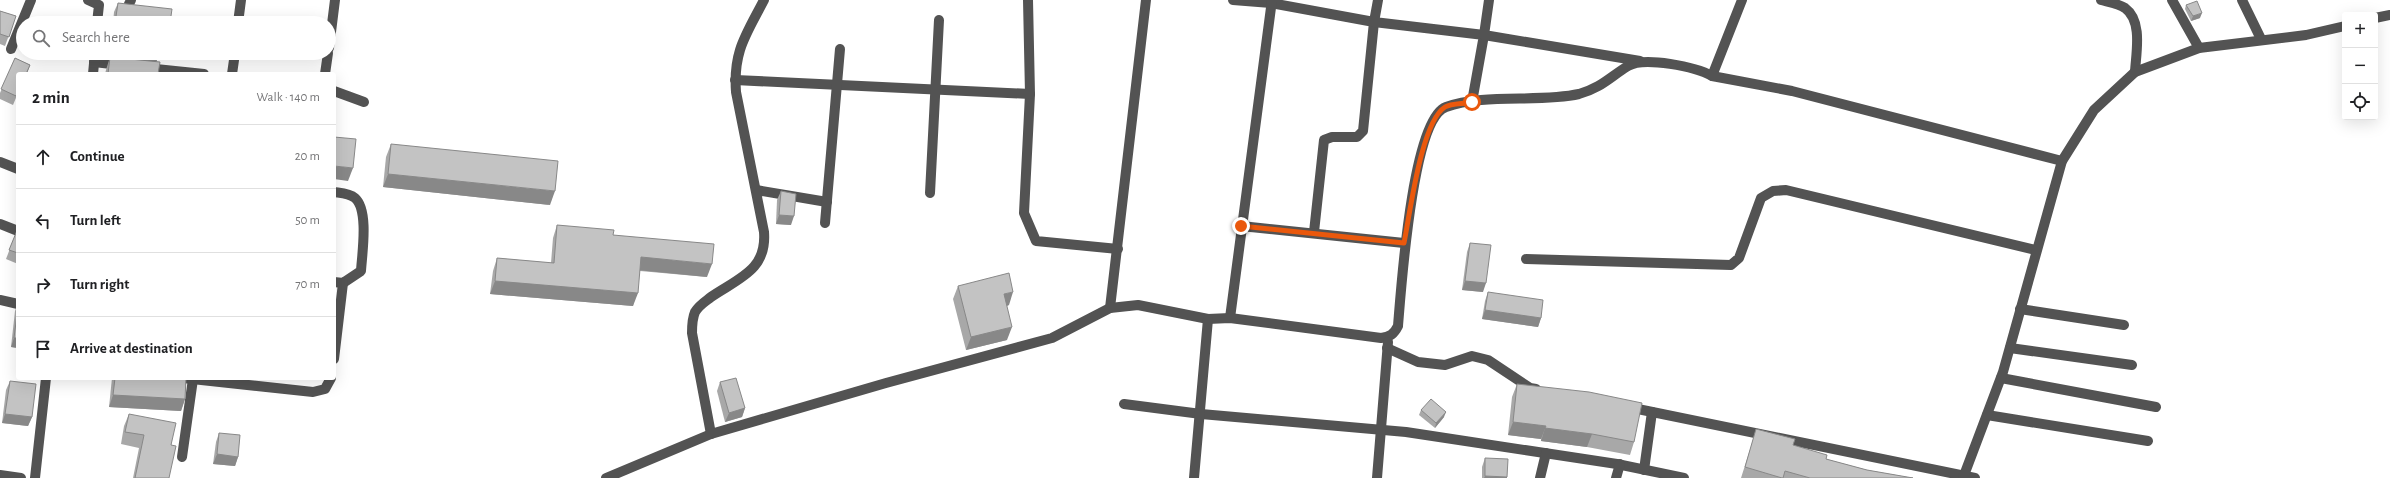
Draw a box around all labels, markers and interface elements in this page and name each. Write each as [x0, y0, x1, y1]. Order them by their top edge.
map controls [2342, 12, 2378, 120]
button: + [2342, 12, 2378, 48]
search box [16, 16, 336, 60]
icon: search [30, 27, 52, 49]
text: Search here [62, 30, 130, 45]
button: − [2342, 48, 2378, 84]
button: locate [2342, 84, 2378, 120]
text: 2 min [32, 89, 70, 106]
text: Walk · 140 m [257, 91, 320, 104]
route start [1463, 93, 1481, 111]
icon: ahead [32, 146, 54, 168]
text: Continue [70, 149, 125, 164]
text: 20 m [295, 150, 320, 163]
icon: left [32, 210, 54, 232]
text: Turn left [70, 213, 121, 228]
text: 50 m [295, 214, 320, 227]
route end [1232, 217, 1250, 235]
icon: right [32, 274, 54, 296]
text: Turn right [70, 277, 129, 292]
text: 70 m [295, 278, 320, 291]
icon: arrive [32, 338, 54, 360]
text: Arrive at destination [70, 341, 193, 356]

